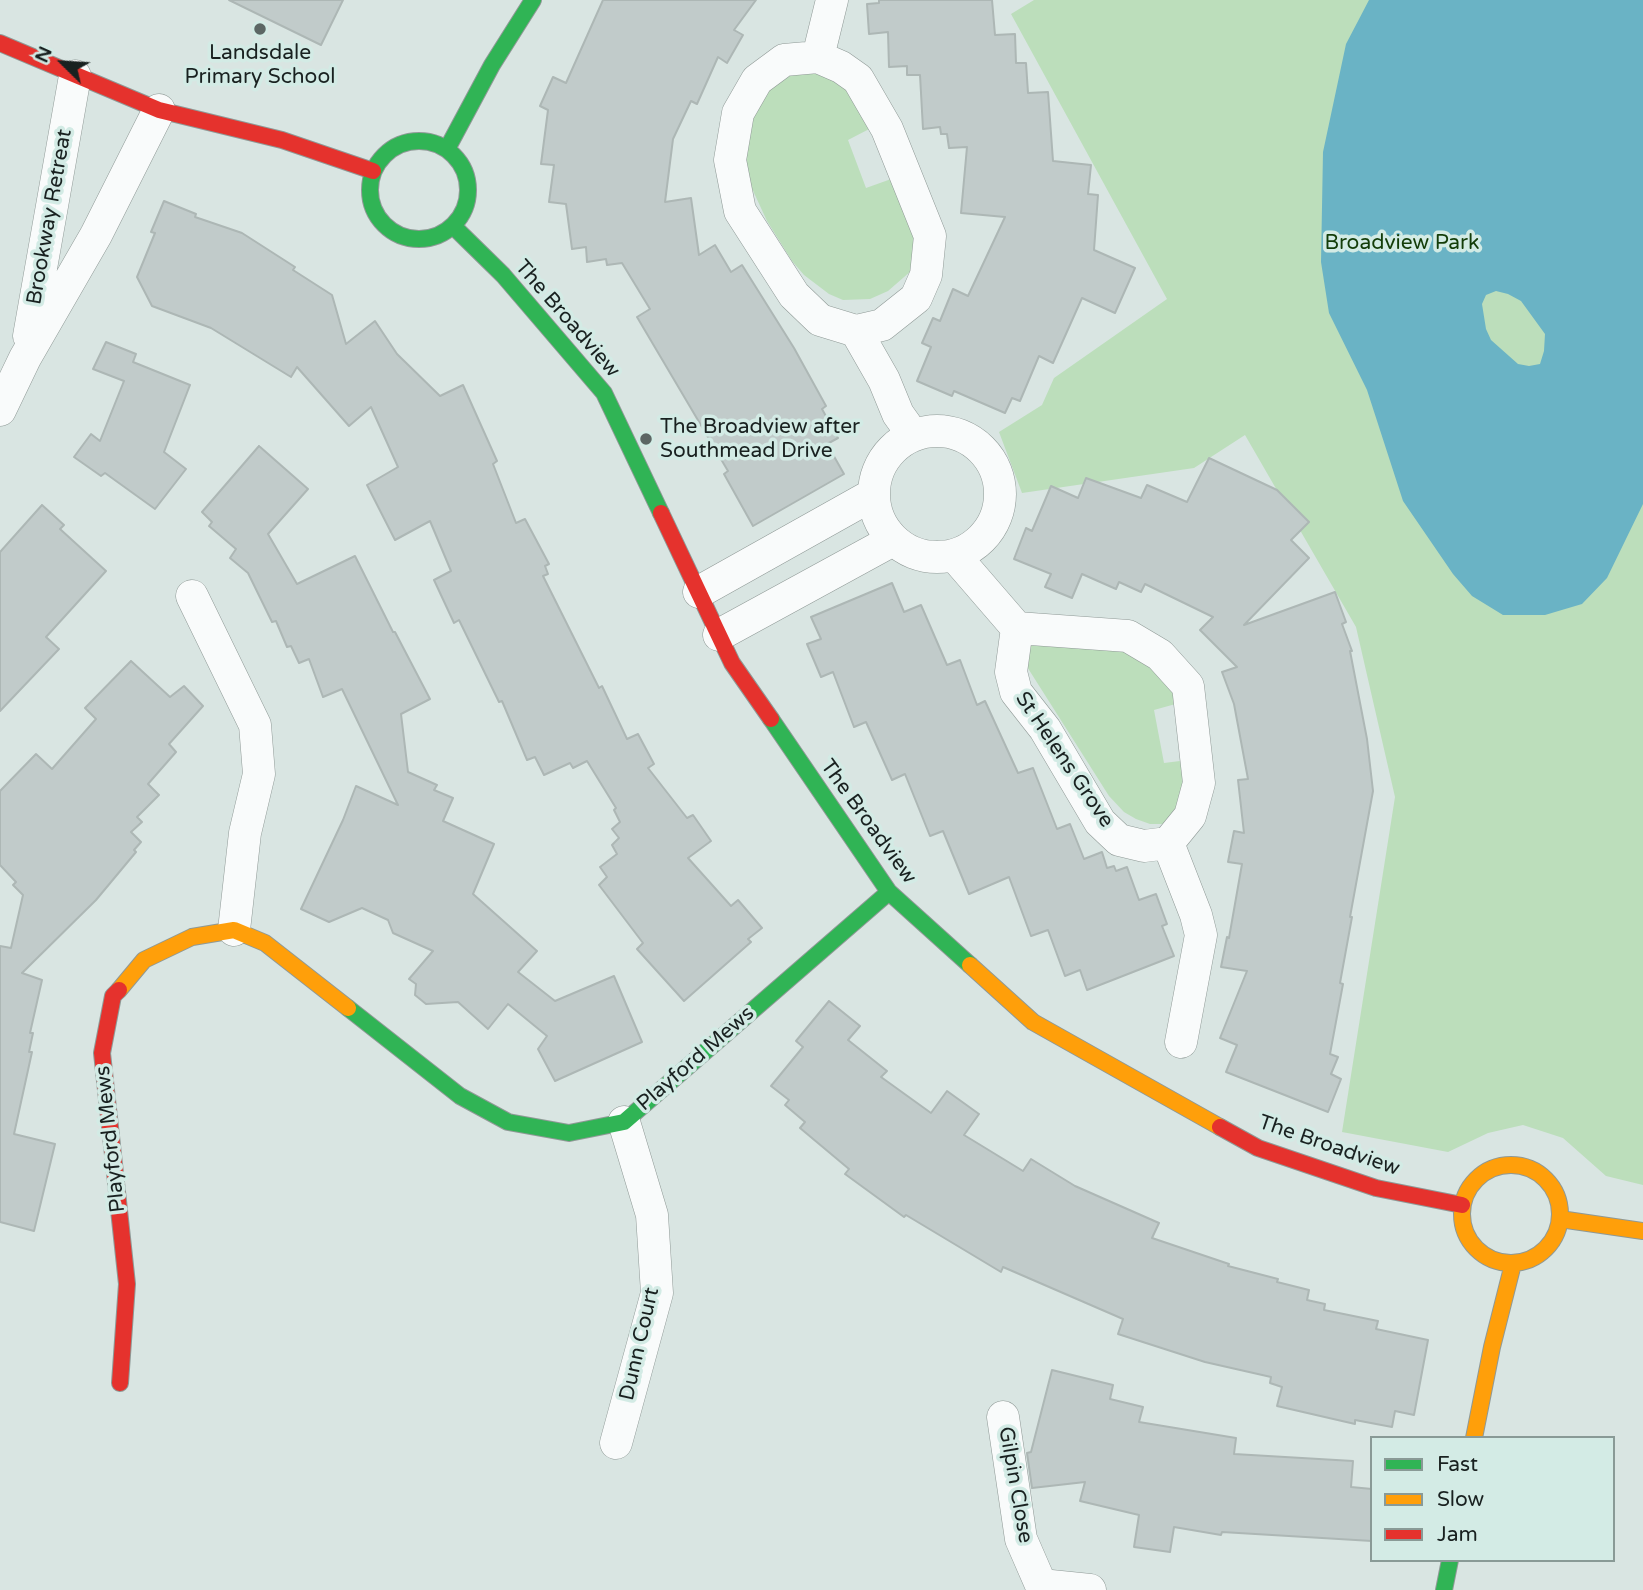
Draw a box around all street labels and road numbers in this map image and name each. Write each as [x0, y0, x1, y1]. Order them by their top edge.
street label: Brookway Retreat [22, 127, 78, 307]
street label: The Broadview [509, 255, 625, 383]
street label: St Helens Grove [1009, 687, 1119, 833]
street label: The Broadview [814, 755, 922, 889]
street label: Playford Mews [632, 1001, 760, 1117]
street label: Playford Mews [91, 1064, 131, 1214]
street label: The Broadview [1255, 1110, 1403, 1182]
street label: Dunn Court [615, 1285, 665, 1403]
street label: Gilpin Close [992, 1425, 1038, 1545]

